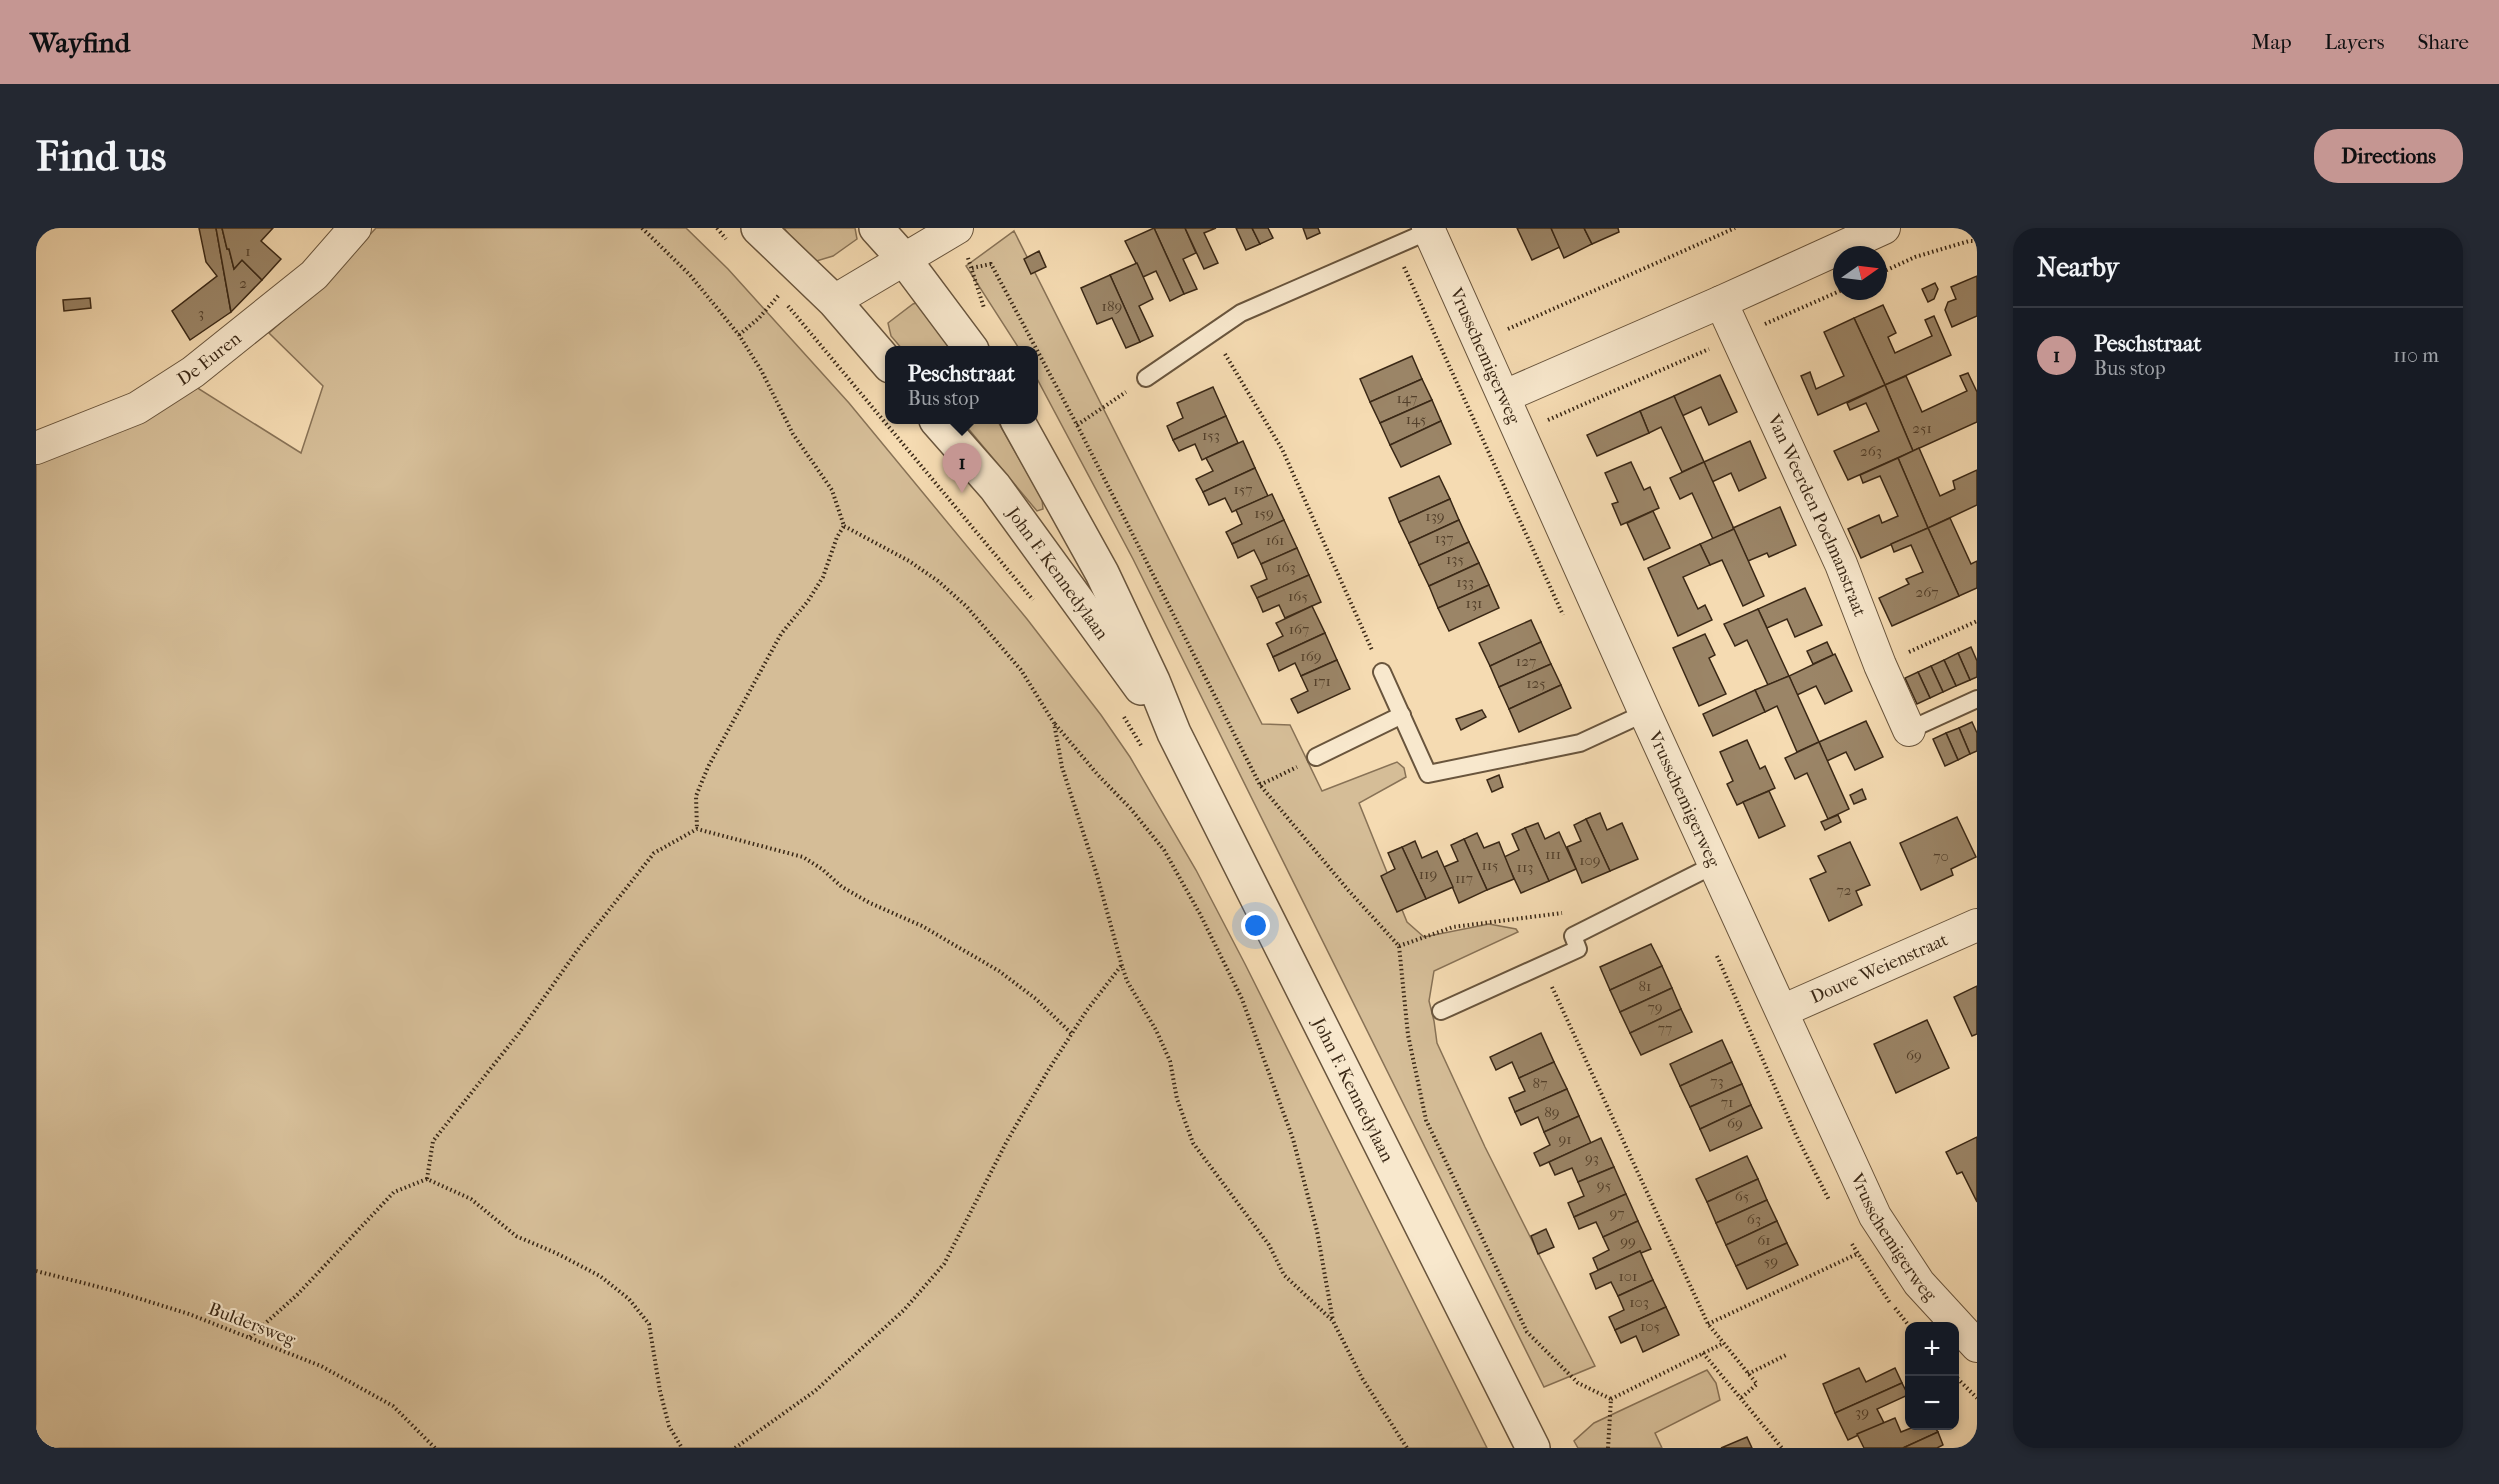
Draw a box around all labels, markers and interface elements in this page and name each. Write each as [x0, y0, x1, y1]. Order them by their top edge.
text: Wayfind [30, 26, 130, 59]
text: Map [2251, 30, 2292, 54]
text: Layers [2325, 30, 2384, 54]
text: Share [2417, 30, 2469, 54]
button: Directions [2314, 129, 2463, 183]
text: Find us [36, 132, 166, 181]
house number: 1 [245, 242, 251, 260]
north arrow [1833, 246, 1887, 300]
text: Nearby [2037, 252, 2119, 283]
house number: 2 [239, 274, 247, 292]
street label: Vrusschemigerweg [1445, 284, 1524, 428]
house number: 189 [1102, 297, 1123, 315]
house number: 3 [198, 304, 204, 322]
street label: De Euren [174, 328, 246, 390]
text: Peschstraat [2094, 331, 2201, 357]
text: 1 [2053, 344, 2060, 367]
text: 110 m [2393, 344, 2439, 367]
popup [885, 346, 1038, 424]
text: Bus stop [2094, 357, 2166, 380]
text: Peschstraat [908, 361, 1015, 387]
text: Bus stop [908, 387, 979, 410]
house number: 147 [1396, 389, 1418, 407]
house number: 145 [1406, 410, 1426, 428]
street label: Van Weerden Poelmanstraat [1762, 410, 1870, 620]
house number: 251 [1912, 419, 1932, 437]
house number: 153 [1202, 426, 1220, 444]
house number: 263 [1860, 442, 1882, 460]
pin: 1 [942, 444, 982, 493]
house number: 157 [1233, 480, 1253, 498]
street label: John F. Kennedylaan [1001, 502, 1113, 644]
house number: 159 [1254, 504, 1274, 522]
house number: 139 [1425, 507, 1445, 525]
house number: 137 [1435, 529, 1453, 547]
house number: 161 [1266, 531, 1284, 549]
house number: 135 [1446, 550, 1464, 568]
house number: 163 [1276, 558, 1296, 576]
house number: 133 [1456, 573, 1474, 591]
house number: 267 [1916, 583, 1938, 601]
house number: 165 [1288, 587, 1308, 605]
house number: 131 [1466, 594, 1482, 612]
house number: 167 [1289, 620, 1309, 638]
house number: 169 [1300, 647, 1322, 665]
house number: 127 [1516, 652, 1536, 670]
house number: 171 [1313, 672, 1331, 690]
house number: 125 [1526, 674, 1546, 692]
street label: Vrusschemigerweg [1643, 727, 1724, 871]
house number: 111 [1545, 845, 1561, 863]
house number: 70 [1933, 847, 1949, 865]
house number: 109 [1579, 851, 1601, 869]
house number: 115 [1481, 856, 1499, 874]
house number: 113 [1517, 858, 1533, 876]
house number: 119 [1419, 865, 1437, 883]
house number: 117 [1455, 869, 1473, 887]
house number: 72 [1837, 881, 1852, 899]
your location [1241, 911, 1270, 940]
street label: Douve Weienstraat [1807, 929, 1952, 1008]
house number: 81 [1639, 977, 1651, 995]
house number: 79 [1647, 998, 1663, 1016]
street label: John F. Kennedylaan [1307, 1013, 1398, 1166]
house number: 77 [1658, 1019, 1672, 1037]
house number: 69 [1906, 1046, 1922, 1064]
house number: 73 [1710, 1072, 1724, 1090]
house number: 87 [1533, 1074, 1547, 1092]
house number: 71 [1721, 1093, 1733, 1111]
house number: 89 [1544, 1103, 1560, 1121]
house number: 69 [1727, 1114, 1743, 1132]
house number: 91 [1558, 1130, 1572, 1148]
house number: 93 [1585, 1149, 1599, 1167]
street label: Vrusschemigerweg [1845, 1169, 1941, 1306]
house number: 95 [1597, 1176, 1611, 1194]
house number: 65 [1735, 1187, 1749, 1205]
house number: 97 [1609, 1204, 1625, 1222]
house number: 63 [1747, 1210, 1761, 1228]
house number: 61 [1757, 1231, 1771, 1249]
house number: 99 [1620, 1232, 1636, 1250]
house number: 59 [1764, 1252, 1778, 1270]
house number: 101 [1619, 1267, 1637, 1285]
house number: 103 [1629, 1293, 1649, 1311]
street label: Buldersweg [205, 1298, 299, 1351]
house number: 105 [1640, 1317, 1660, 1335]
map controls [1905, 1322, 1959, 1430]
button: + [1905, 1322, 1959, 1376]
button: − [1905, 1376, 1959, 1430]
house number: 39 [1855, 1403, 1869, 1421]

